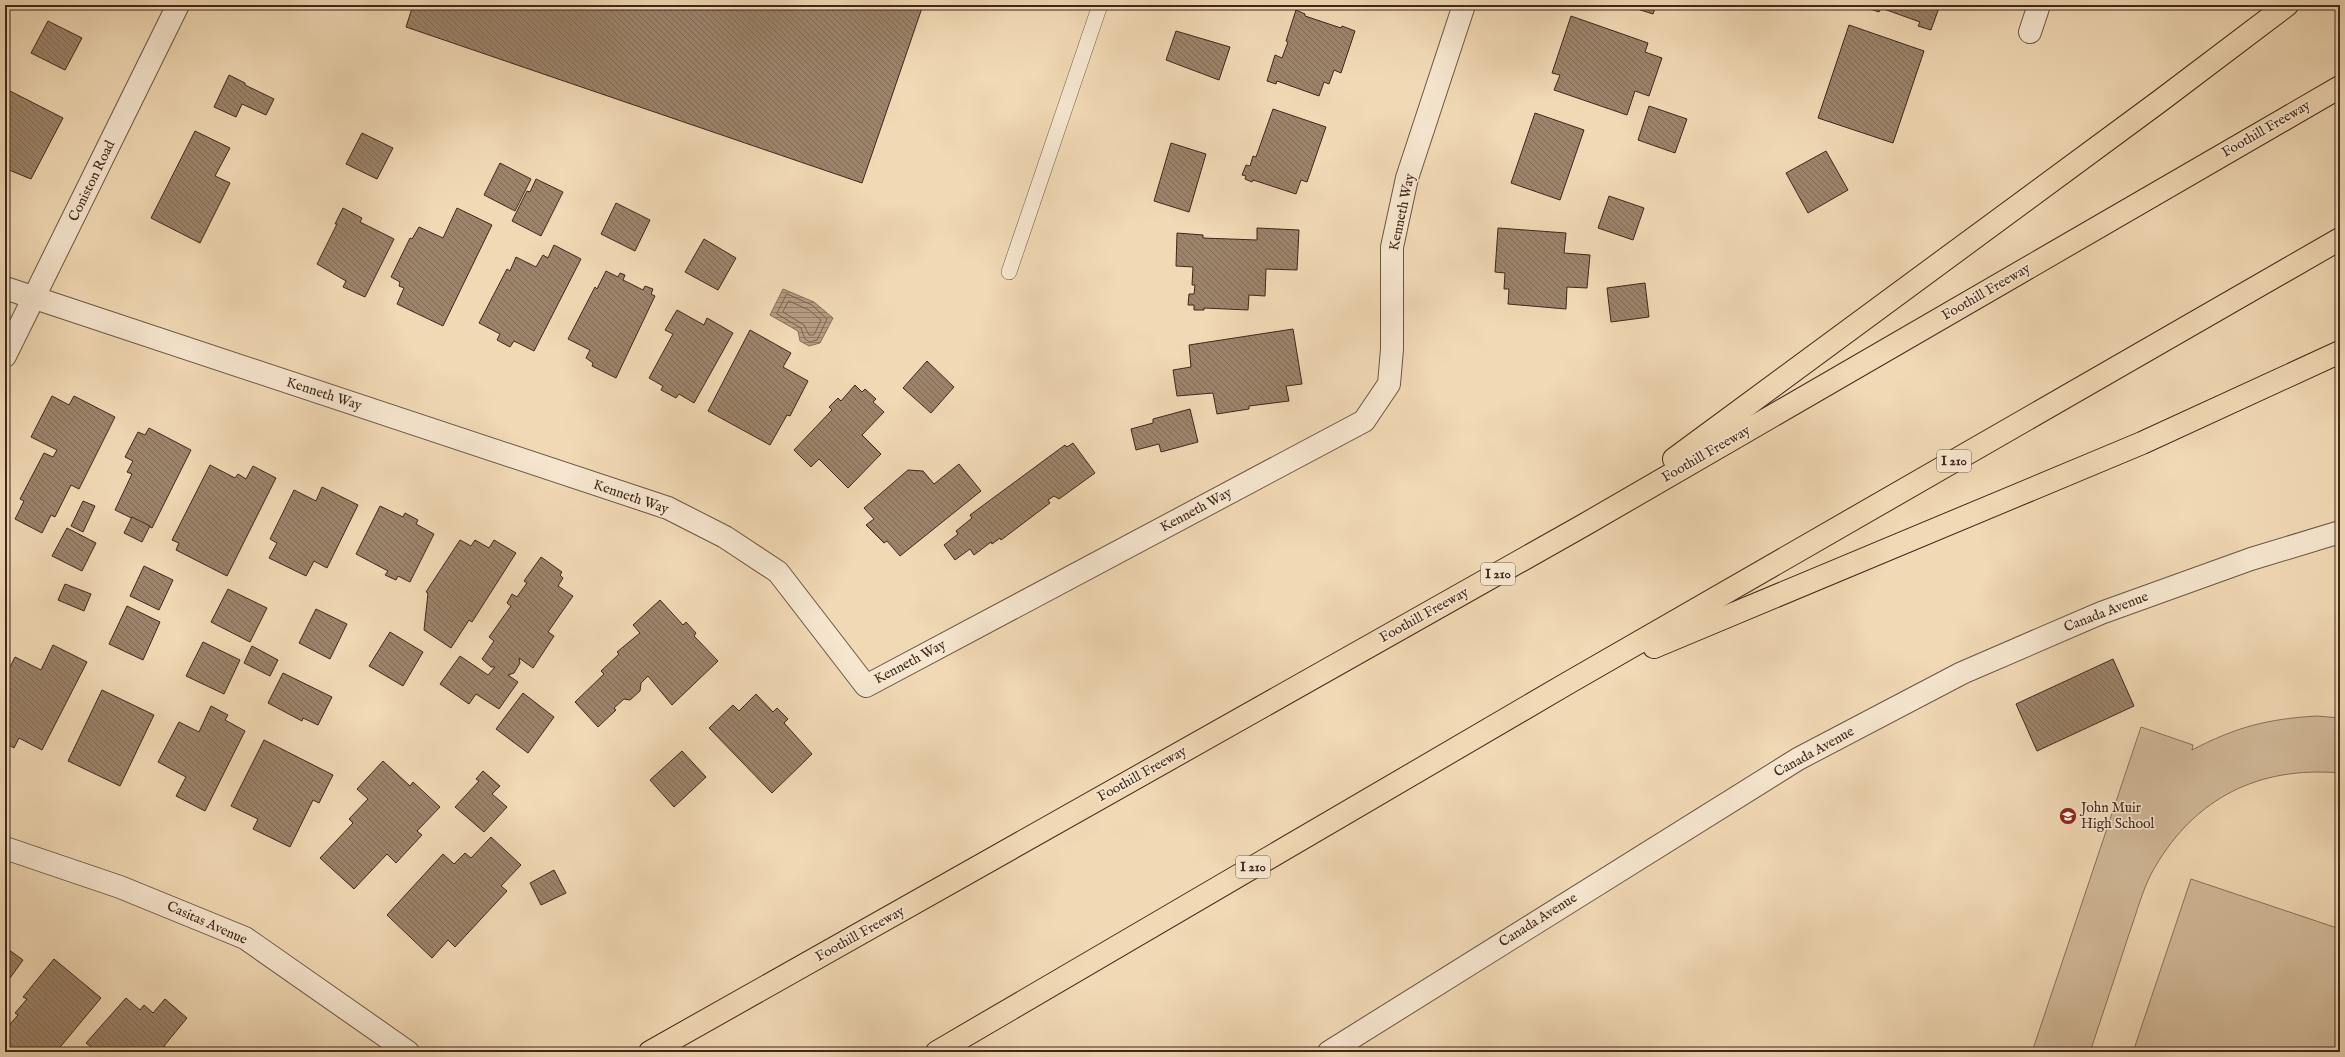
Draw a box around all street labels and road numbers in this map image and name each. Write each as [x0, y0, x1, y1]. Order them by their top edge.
street label: Foothill Freeway [2219, 96, 2314, 162]
street label: Coniston Road [65, 137, 120, 225]
street label: Kenneth Way [1385, 172, 1419, 252]
street label: Foothill Freeway [1939, 259, 2034, 325]
street label: Kenneth Way [284, 373, 364, 415]
street label: Foothill Freeway [1659, 421, 1754, 487]
road number: I 210 [1937, 450, 1971, 472]
street label: Kenneth Way [591, 476, 671, 518]
street label: Kenneth Way [1157, 484, 1235, 536]
road number: I 210 [1481, 563, 1515, 585]
street label: Foothill Freeway [1376, 583, 1472, 647]
street label: Canada Avenue [2061, 587, 2151, 636]
street label: Kenneth Way [871, 636, 949, 688]
street label: Canada Avenue [1771, 722, 1858, 781]
street label: Foothill Freeway [1094, 742, 1190, 806]
road number: I 210 [1236, 856, 1270, 878]
street label: Canada Avenue [1496, 889, 1581, 951]
street label: Casitas Avenue [164, 897, 251, 949]
street label: Foothill Freeway [812, 902, 908, 966]

